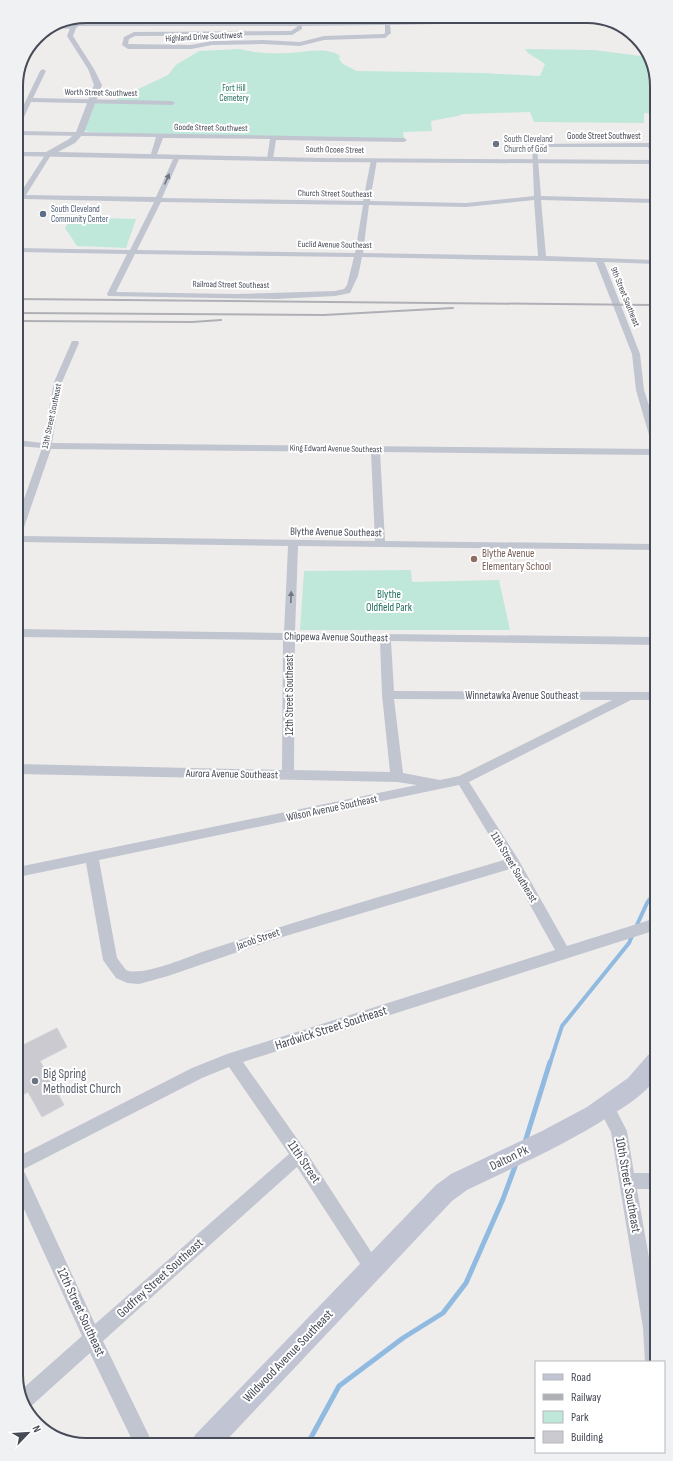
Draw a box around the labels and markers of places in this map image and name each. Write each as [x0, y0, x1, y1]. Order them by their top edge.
place label: South Cleveland Church of God [504, 134, 553, 155]
marker: South Cleveland Church of God [491, 139, 501, 149]
place label: South Cleveland Community Center [51, 204, 109, 225]
marker: South Cleveland Community Center [38, 209, 48, 219]
place label: Blythe Avenue Elementary School [482, 547, 551, 573]
marker: Blythe Avenue Elementary School [469, 554, 479, 564]
place label: Big Spring Methodist Church [43, 1066, 121, 1097]
marker: Big Spring Methodist Church [30, 1076, 40, 1086]

